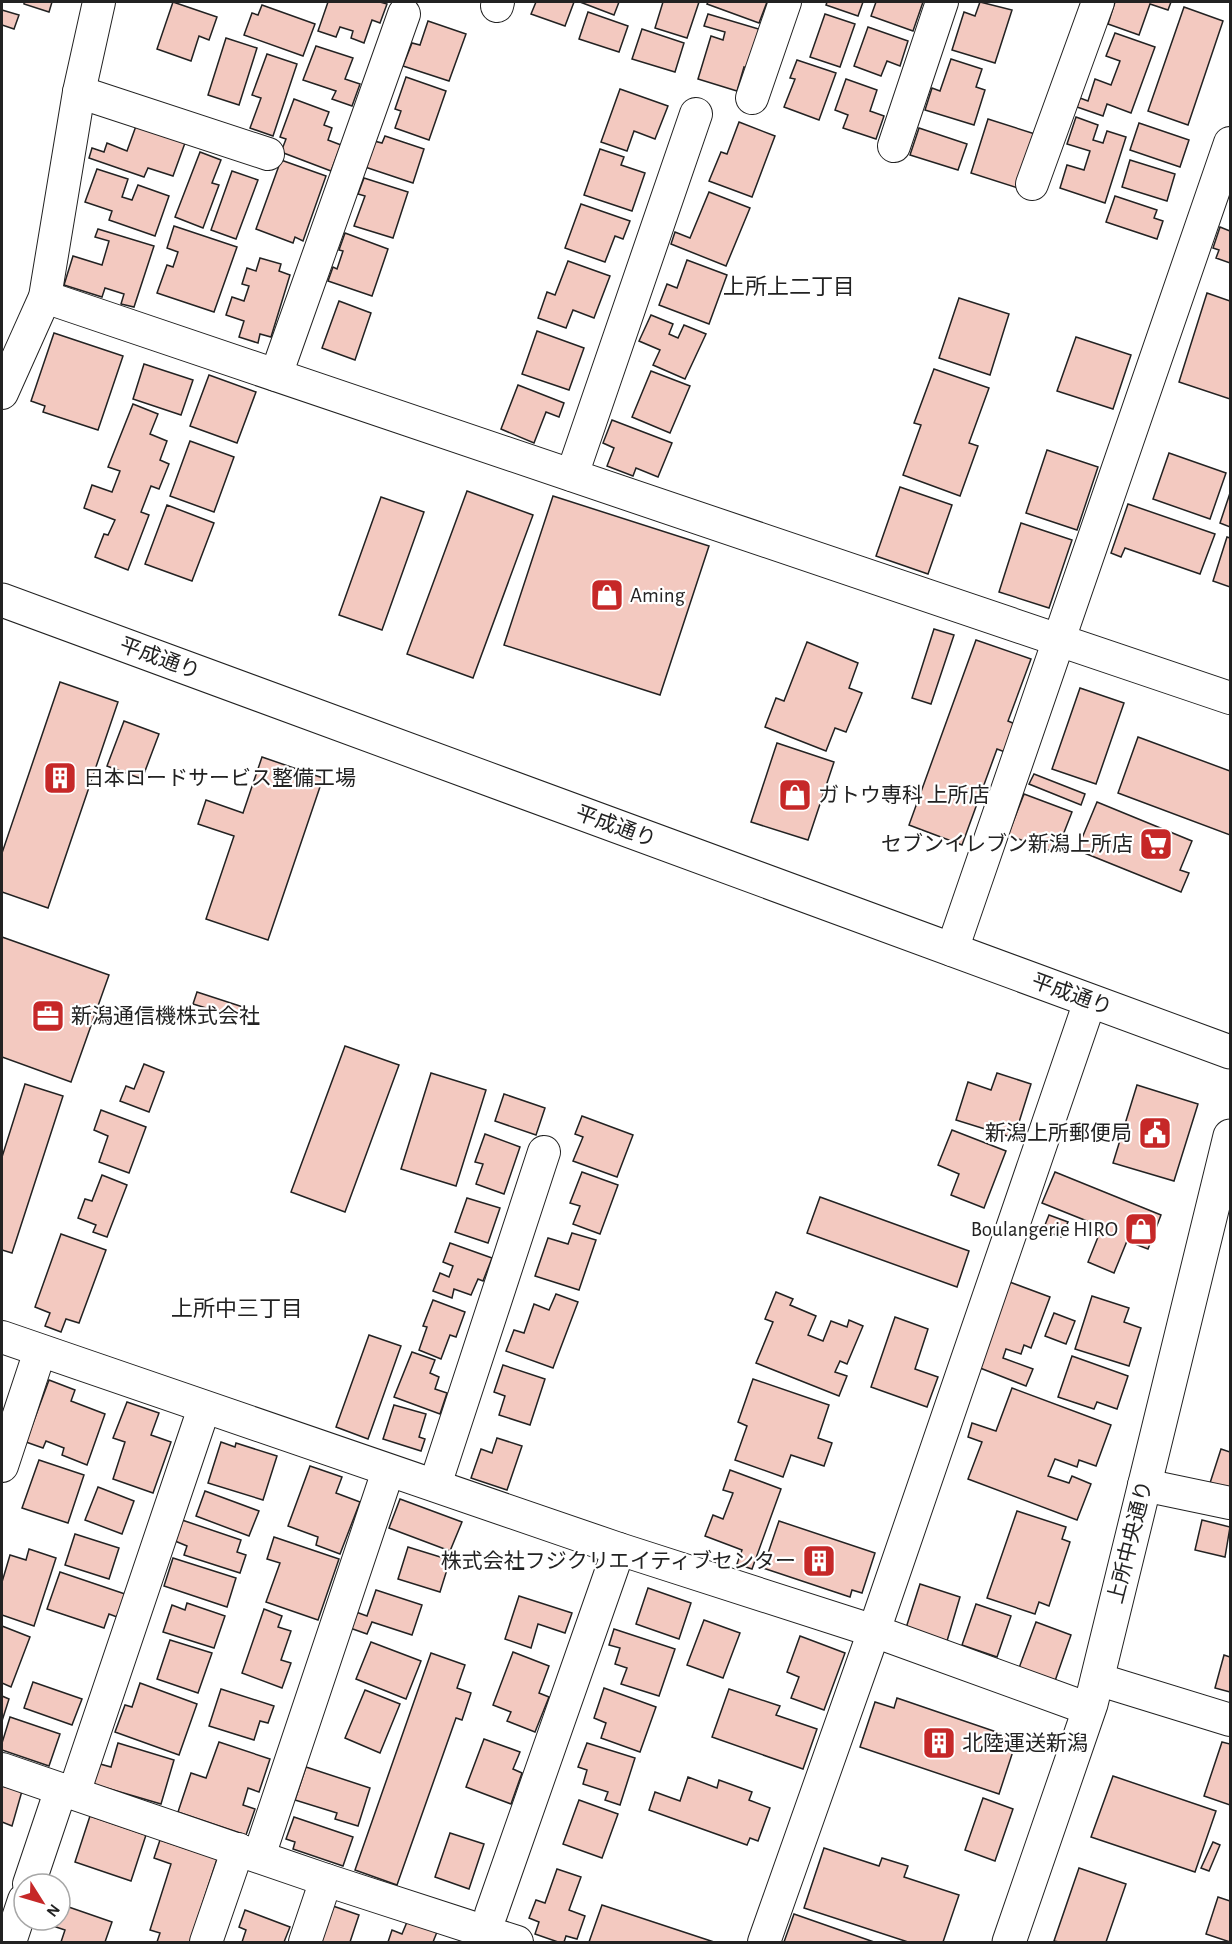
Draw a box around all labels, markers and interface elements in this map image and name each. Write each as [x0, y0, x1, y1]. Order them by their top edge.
district label: 上所上二丁目 [723, 275, 855, 298]
shop icon: Aming [589, 577, 625, 613]
place label: Aming [630, 585, 686, 606]
street label: 平成通り [117, 633, 203, 683]
building icon: 日本ロードサービス整備工場 [42, 760, 78, 796]
place label: 日本ロードサービス整備工場 [83, 767, 356, 789]
shop icon: ガトウ専科 上所店 [777, 777, 813, 813]
place label: ガトウ専科 上所店 [818, 784, 989, 806]
street label: 平成通り [573, 801, 659, 851]
supermarket icon: セブンイレブン新潟上所店 [1138, 826, 1174, 862]
place label: セブンイレブン新潟上所店 [881, 832, 1133, 855]
street label: 平成通り [1029, 969, 1115, 1019]
office icon: 新潟通信機株式会社 [30, 998, 66, 1034]
place label: 新潟通信機株式会社 [71, 1005, 260, 1027]
public building icon: 新潟上所郵便局 [1137, 1115, 1173, 1151]
place label: 新潟上所郵便局 [985, 1122, 1132, 1144]
shop icon: Boulangerie HIRO [1123, 1211, 1159, 1247]
place label: Boulangerie HIRO [971, 1219, 1118, 1240]
district label: 上所中三丁目 [171, 1297, 303, 1320]
street label: 上所中央通り [1104, 1478, 1156, 1606]
building icon: 株式会社フジクリエイティブセンター [801, 1543, 837, 1579]
place label: 株式会社フジクリエイティブセンター [441, 1549, 796, 1572]
building icon: 北陸運送新潟 [921, 1725, 957, 1761]
place label: 北陸運送新潟 [962, 1732, 1088, 1754]
north arrow [12, 1872, 72, 1932]
text: N [43, 1901, 63, 1920]

